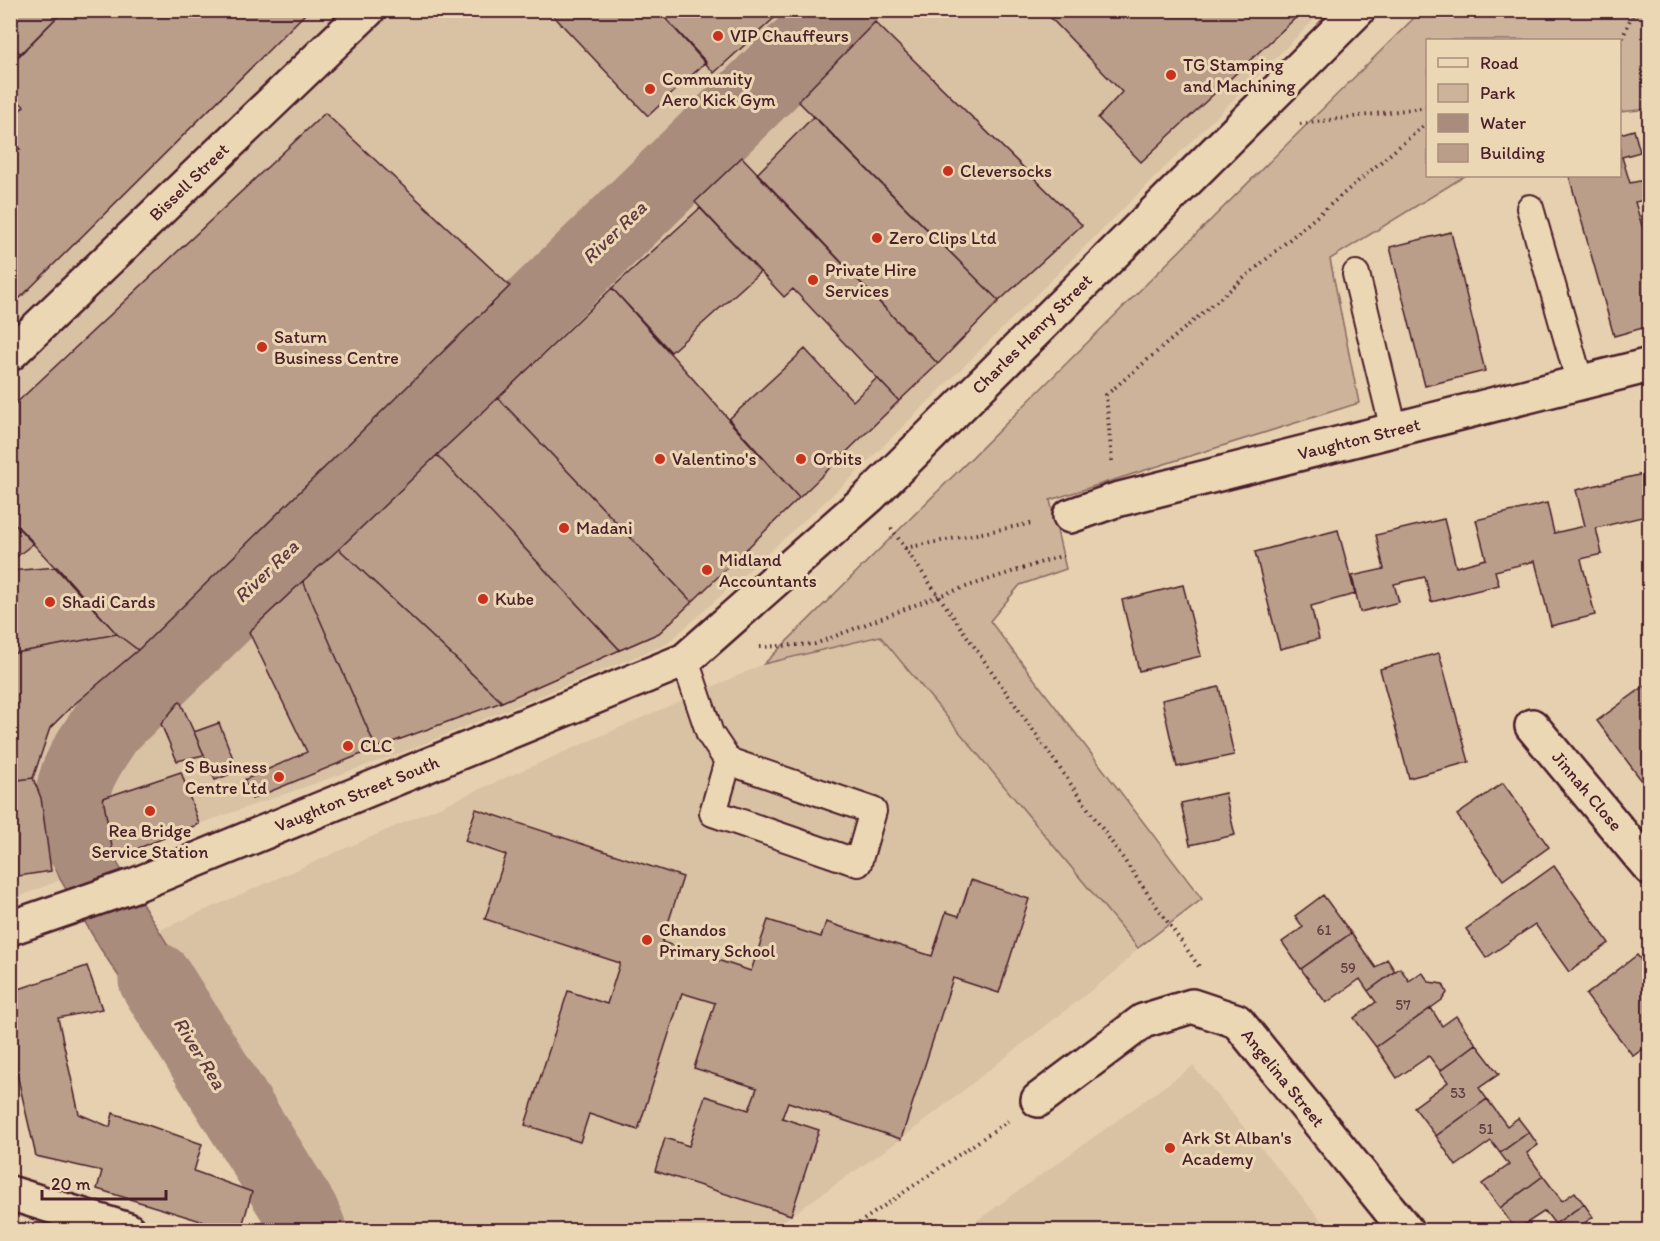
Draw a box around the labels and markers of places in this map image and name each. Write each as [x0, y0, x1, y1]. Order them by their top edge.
place label: VIP Chauffeurs [730, 25, 849, 47]
marker: VIP Chauffeurs [711, 29, 725, 43]
place label: TG Stamping and Machining [1183, 54, 1296, 97]
place label: Community Aero Kick Gym [662, 68, 776, 111]
marker: TG Stamping and Machining [1164, 68, 1178, 82]
marker: Community Aero Kick Gym [643, 82, 657, 96]
place label: Cleversocks [960, 160, 1052, 182]
marker: Cleversocks [941, 164, 955, 178]
place label: Zero Clips Ltd [889, 227, 997, 249]
marker: Zero Clips Ltd [870, 231, 884, 245]
place label: Private Hire Services [825, 259, 916, 302]
marker: Private Hire Services [806, 273, 820, 287]
place label: Saturn Business Centre [274, 326, 399, 369]
marker: Saturn Business Centre [255, 340, 269, 354]
place label: Valentino's [672, 448, 757, 470]
place label: Orbits [813, 448, 862, 470]
marker: Valentino's [653, 452, 667, 466]
marker: Orbits [794, 452, 808, 466]
place label: Madani [576, 517, 632, 539]
marker: Madani [557, 521, 571, 535]
place label: Midland Accountants [719, 549, 817, 592]
marker: Midland Accountants [700, 563, 714, 577]
place label: Kube [495, 588, 534, 610]
place label: Shadi Cards [62, 591, 155, 613]
marker: Kube [476, 592, 490, 606]
marker: Shadi Cards [43, 595, 57, 609]
place label: CLC [360, 735, 392, 757]
marker: CLC [341, 739, 355, 753]
place label: S Business Centre Ltd [185, 756, 267, 799]
marker: S Business Centre Ltd [272, 770, 286, 784]
marker: Rea Bridge Service Station [143, 804, 157, 818]
place label: Rea Bridge Service Station [92, 820, 208, 863]
place label: Chandos Primary School [659, 919, 775, 962]
marker: Chandos Primary School [640, 933, 654, 947]
place label: Ark St Alban's Academy [1182, 1127, 1292, 1170]
marker: Ark St Alban's Academy [1163, 1141, 1177, 1155]

